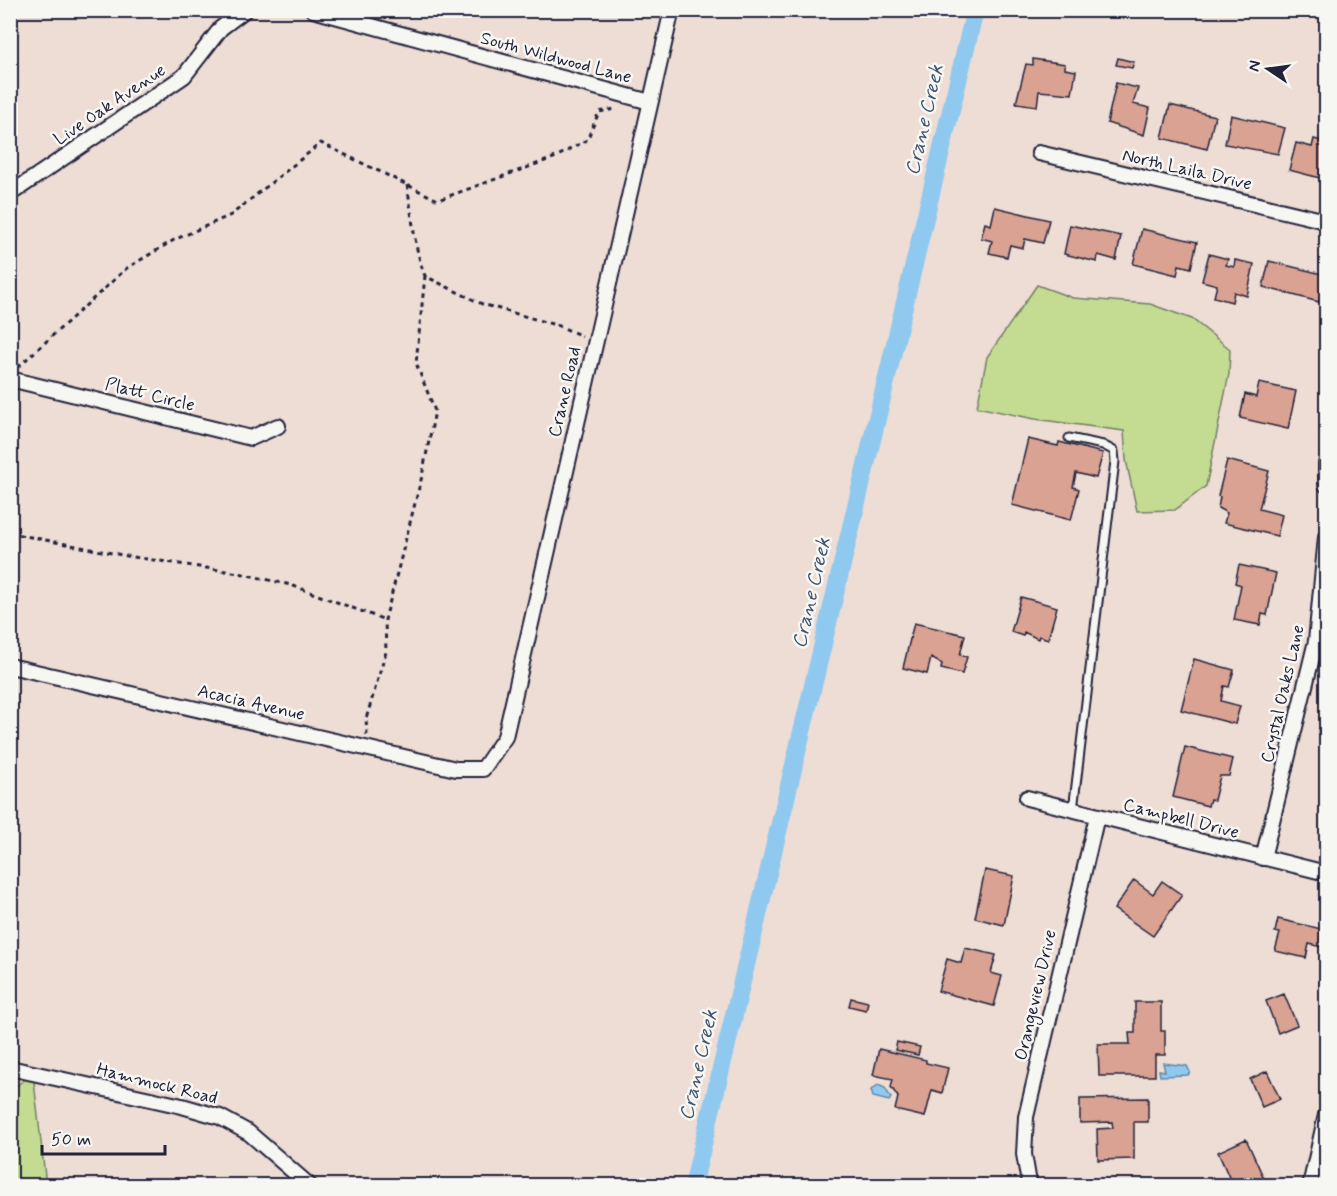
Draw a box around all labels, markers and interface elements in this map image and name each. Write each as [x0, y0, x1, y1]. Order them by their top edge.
street label: South Wildwood Lane [478, 26, 634, 90]
north arrow [1238, 39, 1298, 99]
text: N [1243, 58, 1266, 74]
street label: Live Oak Avenue [49, 59, 171, 151]
water label: Crane Creek [899, 62, 951, 178]
street label: North Laila Drive [1120, 143, 1254, 197]
street label: Crane Road [543, 344, 587, 440]
street label: Platt Circle [103, 372, 197, 418]
water label: Crane Creek [786, 535, 838, 651]
street label: Crystal Oaks Lane [1255, 623, 1311, 765]
street label: Acacia Avenue [195, 679, 307, 727]
street label: Campbell Drive [1121, 793, 1241, 845]
street label: Orangeview Drive [1009, 927, 1064, 1063]
water label: Crane Creek [673, 1007, 725, 1123]
street label: Hammock Road [94, 1057, 220, 1111]
scale bar [42, 1118, 165, 1156]
text: 50 m [51, 1128, 91, 1152]

